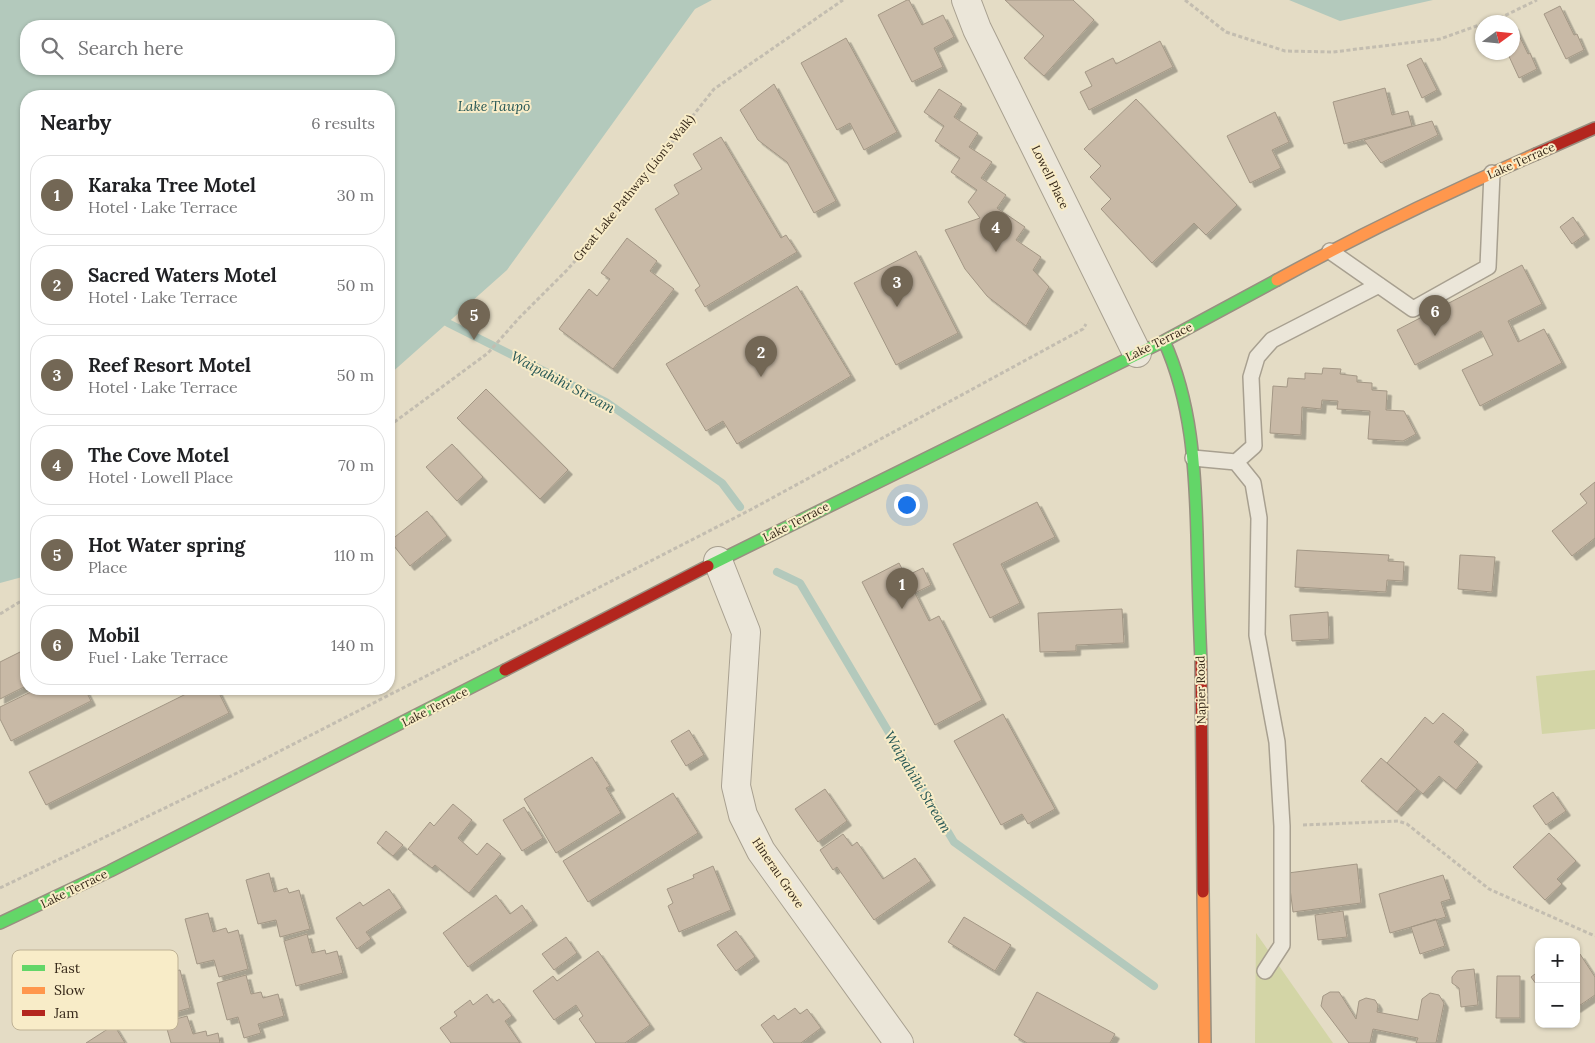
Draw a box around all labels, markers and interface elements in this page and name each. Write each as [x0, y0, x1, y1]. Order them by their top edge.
north arrow [1475, 15, 1520, 60]
search box [20, 20, 395, 75]
icon: search [38, 34, 66, 62]
text: Search here [78, 36, 184, 60]
water label: Lake Taupō [458, 97, 530, 115]
text: Nearby [40, 109, 111, 136]
street label: Great Lake Pathway (Lion's Walk) [570, 111, 698, 265]
text: 6 results [311, 113, 375, 133]
street label: Lake Terrace [1485, 139, 1557, 182]
street label: Lowell Place [1029, 142, 1073, 212]
text: Karaka Tree Motel [88, 173, 256, 197]
text: 1 [54, 185, 60, 205]
text: 30 m [337, 185, 374, 205]
text: Hotel · Lake Terrace [88, 197, 238, 217]
pin: 4 [980, 211, 1012, 252]
text: Sacred Waters Motel [88, 263, 277, 287]
pin: 3 [881, 266, 913, 307]
text: 2 [53, 275, 61, 295]
text: 50 m [337, 275, 374, 295]
text: Hotel · Lake Terrace [88, 287, 238, 307]
pin: 6 [1419, 295, 1451, 336]
pin: 5 [458, 299, 490, 340]
street label: Lake Terrace [1123, 319, 1195, 364]
pin: 2 [745, 336, 777, 377]
water label: Waipahihi Stream [508, 347, 619, 417]
text: Reef Resort Motel [88, 353, 251, 377]
text: 3 [53, 365, 61, 385]
text: 50 m [337, 365, 374, 385]
text: Hotel · Lake Terrace [88, 377, 238, 397]
text: The Cove Motel [88, 443, 229, 467]
text: 4 [53, 455, 61, 475]
text: 70 m [338, 455, 374, 475]
text: Hotel · Lowell Place [88, 467, 233, 487]
your location [894, 492, 920, 518]
street label: Lake Terrace [760, 498, 832, 545]
text: Hot Water spring [88, 533, 245, 557]
text: 5 [53, 545, 61, 565]
text: 110 m [334, 545, 374, 565]
text: Place [88, 557, 127, 577]
pin: 1 [886, 568, 918, 609]
text: Mobil [88, 623, 140, 647]
text: 6 [52, 635, 62, 655]
text: 140 m [331, 635, 374, 655]
text: Fuel · Lake Terrace [88, 647, 228, 667]
street label: Napier Road [1192, 656, 1209, 724]
street label: Lake Terrace [399, 683, 471, 730]
water label: Waipahihi Stream [881, 728, 956, 837]
street label: Hinerau Grove [749, 835, 808, 911]
street label: Lake Terrace [38, 866, 110, 911]
map controls [1535, 938, 1580, 1028]
button: + [1535, 938, 1580, 983]
legend [12, 950, 178, 1030]
text: Fast [54, 959, 81, 977]
text: Slow [54, 981, 86, 999]
button: − [1535, 983, 1580, 1028]
text: Jam [53, 1004, 79, 1022]

